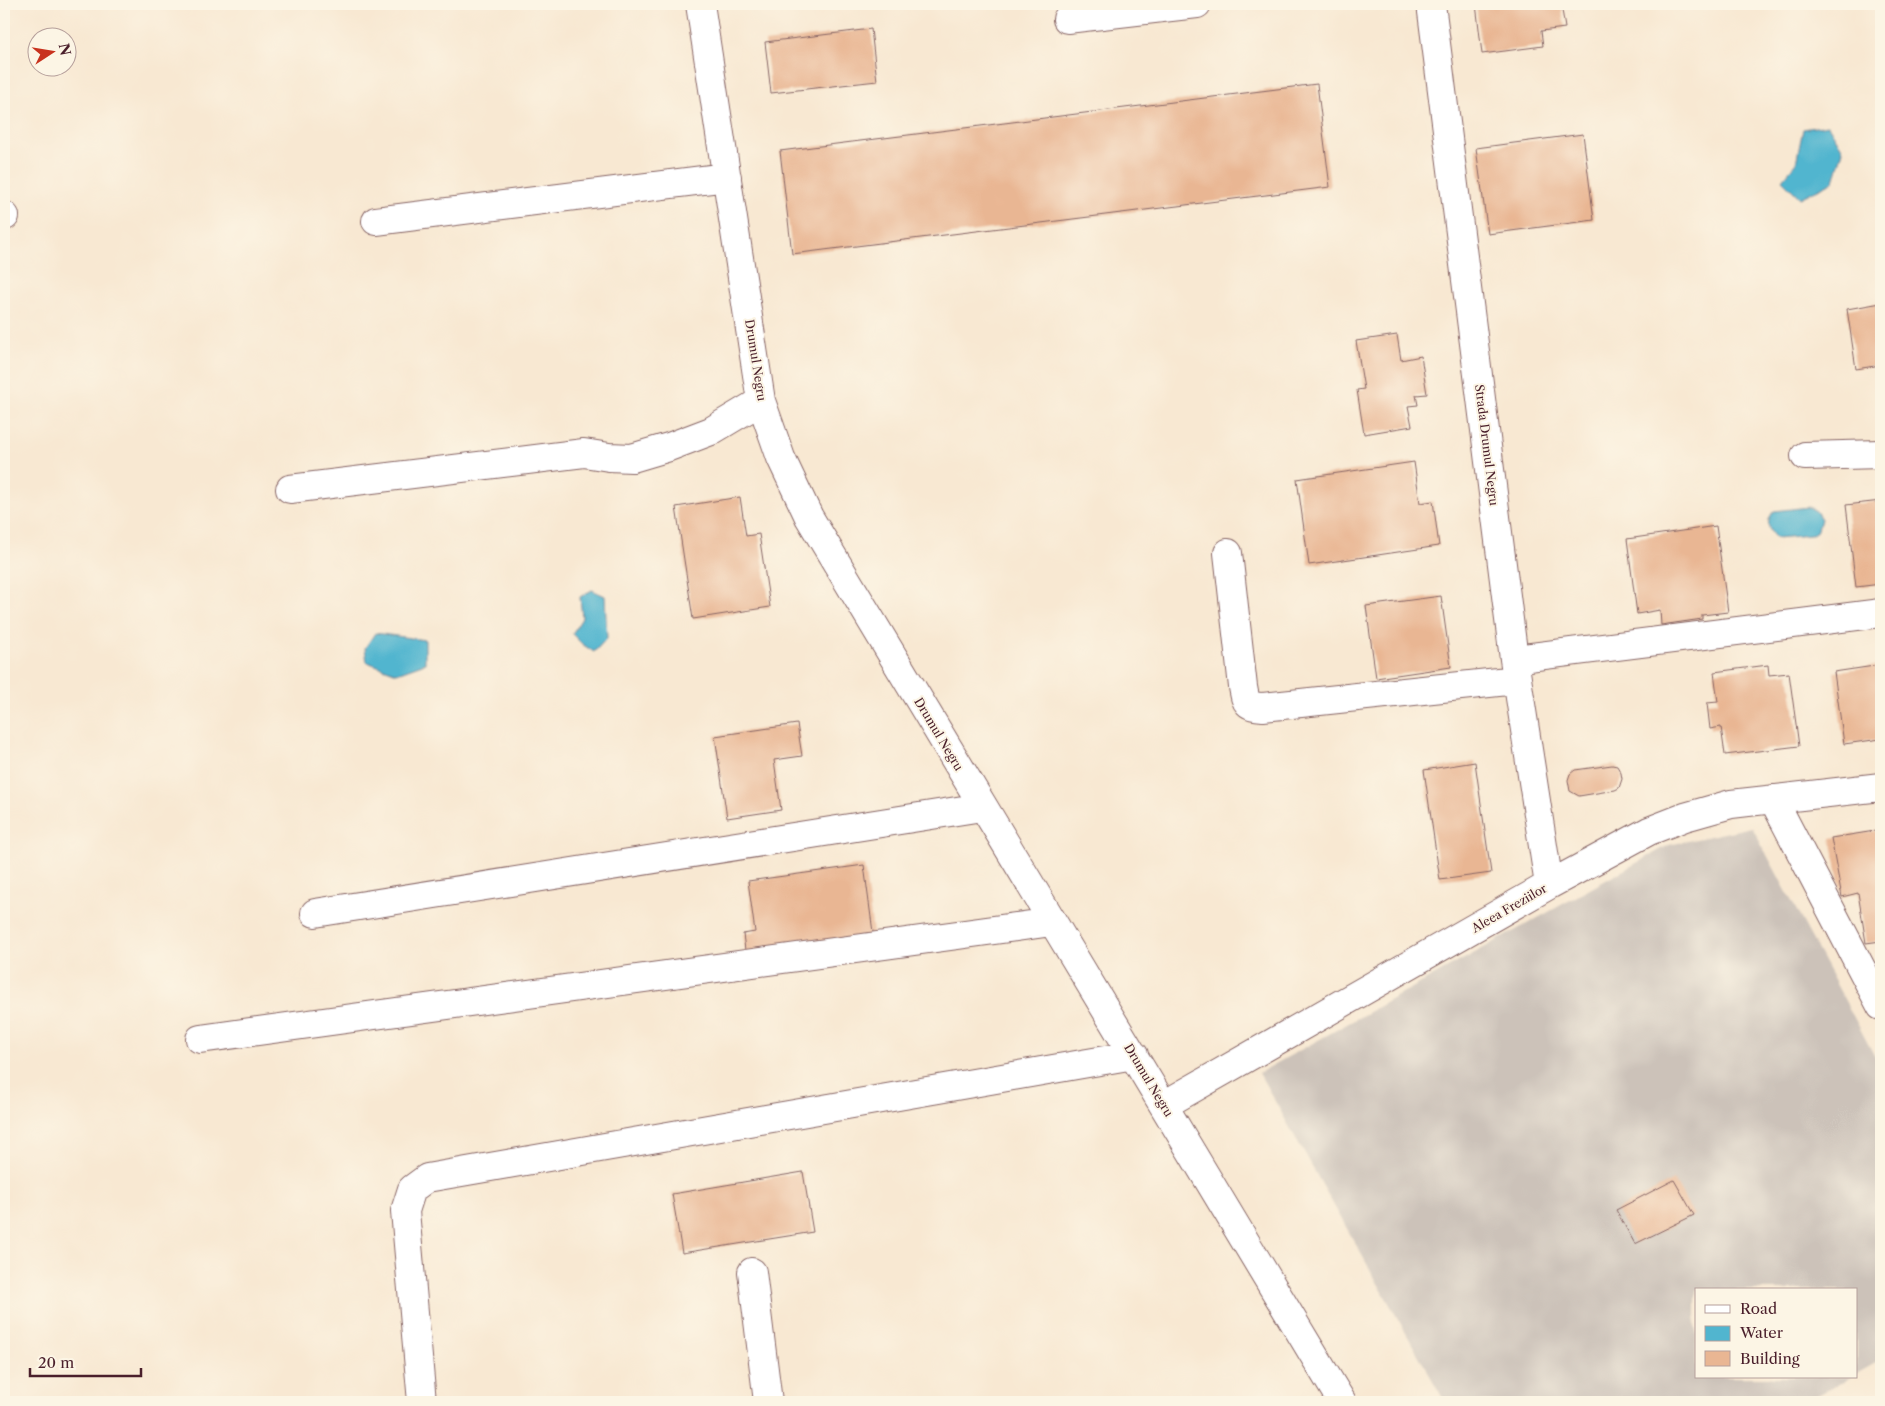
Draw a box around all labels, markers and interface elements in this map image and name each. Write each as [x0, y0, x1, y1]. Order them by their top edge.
north arrow [28, 28, 78, 78]
text: N [55, 41, 75, 57]
street label: Drumul Negru [742, 318, 770, 403]
street label: Strada Drumul Negru [1472, 384, 1502, 507]
street label: Drumul Negru [911, 695, 967, 774]
street label: Aleea Freziilor [1468, 880, 1549, 936]
street label: Drumul Negru [1121, 1041, 1177, 1120]
legend [1695, 1288, 1858, 1378]
text: Road [1740, 1299, 1777, 1318]
text: Water [1739, 1323, 1784, 1342]
scale bar [30, 1346, 141, 1378]
text: Building [1740, 1349, 1800, 1368]
text: 20 m [38, 1353, 74, 1372]

